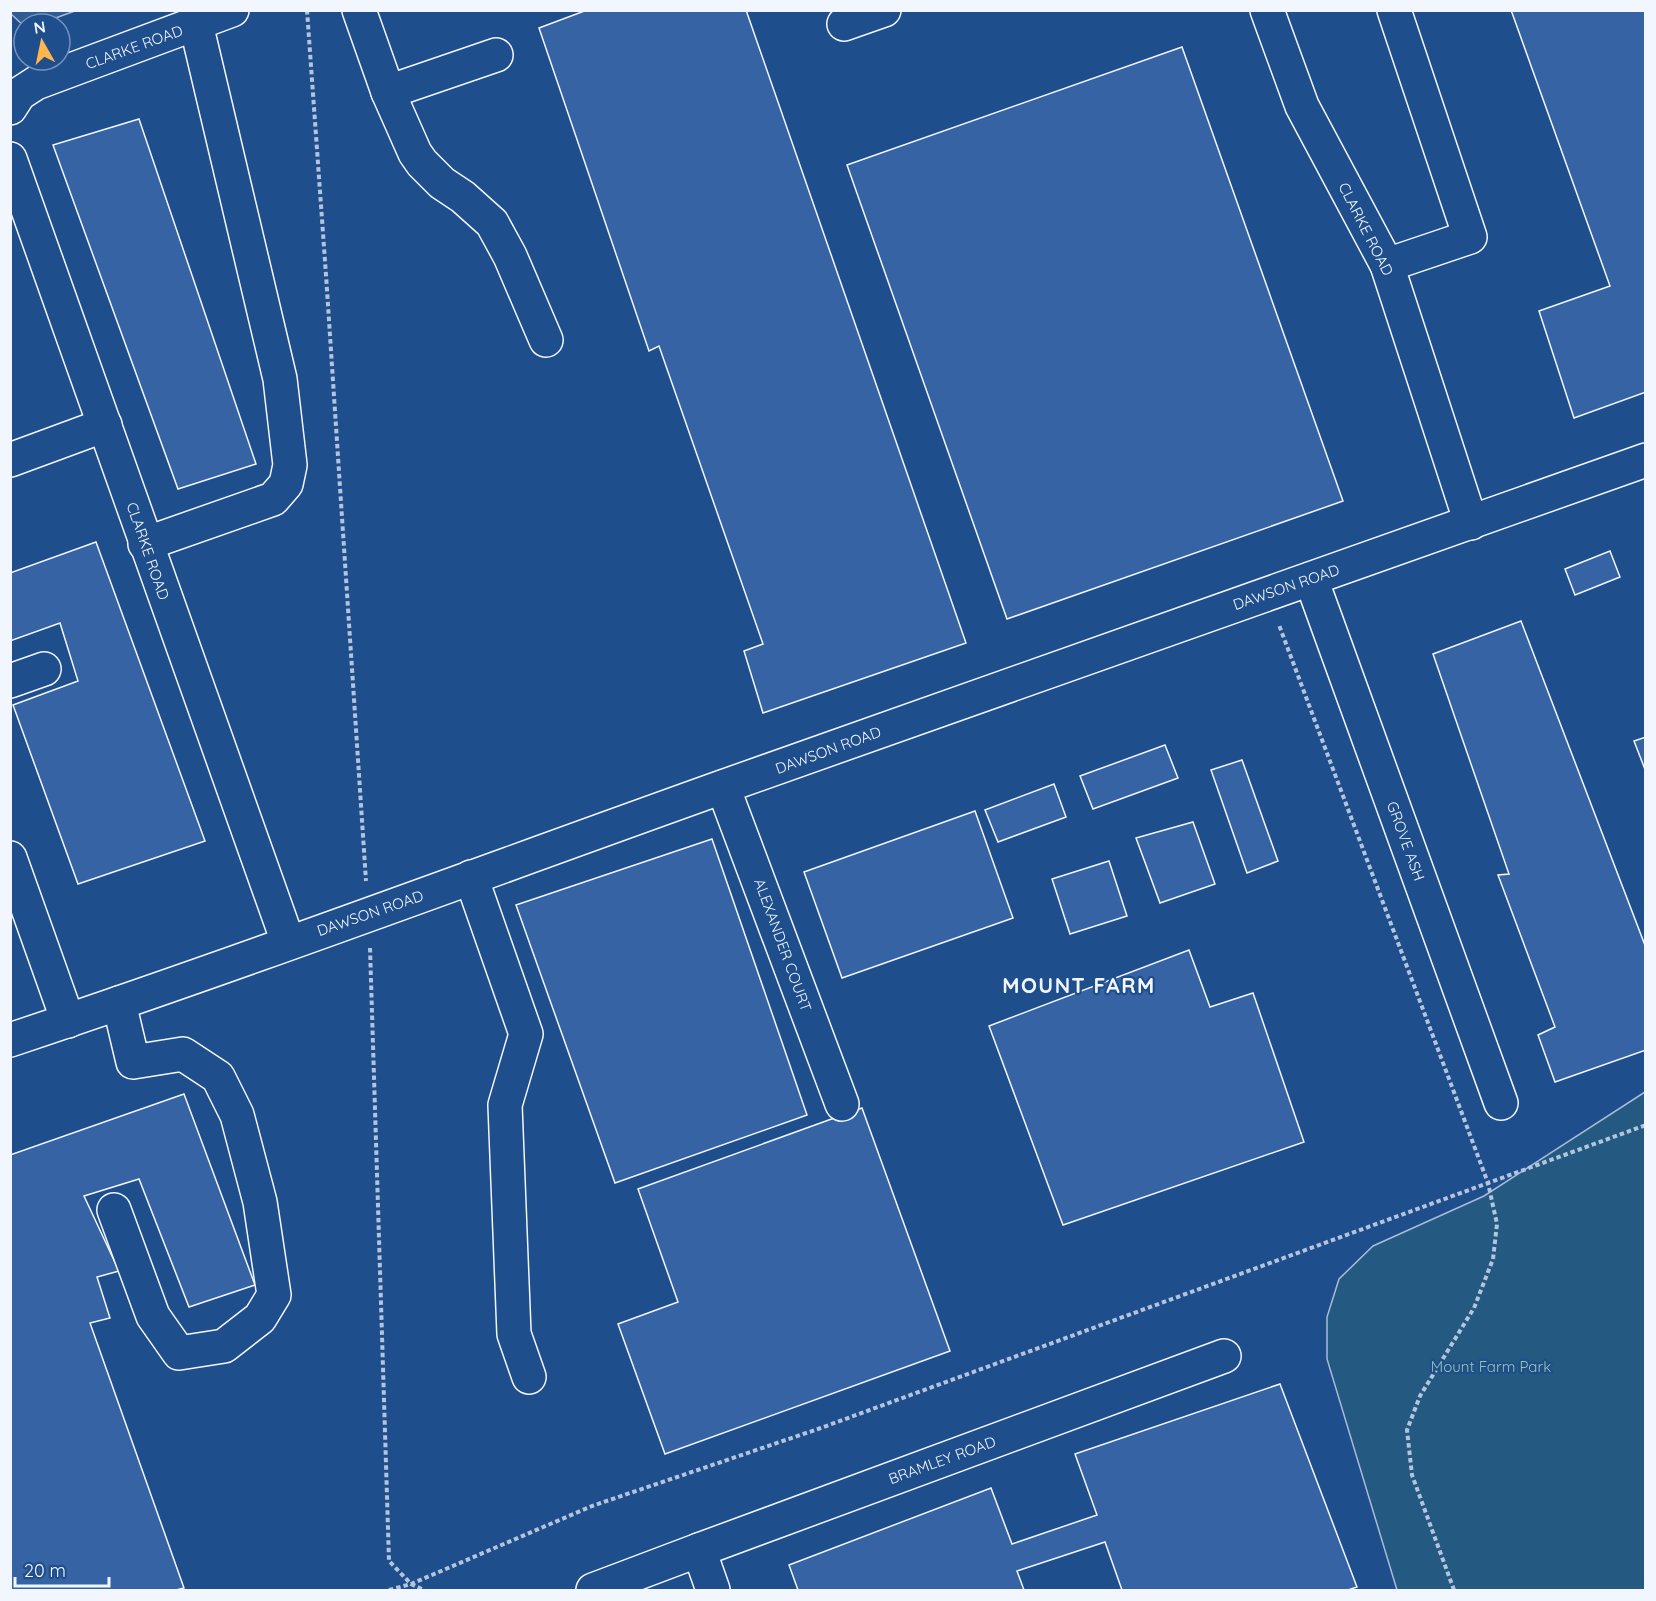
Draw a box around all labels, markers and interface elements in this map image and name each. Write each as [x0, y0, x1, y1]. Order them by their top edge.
north arrow [12, 12, 72, 72]
text: N [32, 16, 47, 38]
street label: CLARKE ROAD [83, 21, 185, 73]
street label: CLARKE ROAD [1334, 179, 1398, 279]
street label: CLARKE ROAD [122, 500, 174, 603]
street label: DAWSON ROAD [1230, 560, 1342, 614]
street label: DAWSON ROAD [773, 722, 884, 778]
street label: GROVE ASH [1383, 799, 1429, 883]
street label: ALEXANDER COURT [750, 876, 816, 1014]
street label: DAWSON ROAD [314, 886, 426, 940]
district label: MOUNT FARM [1002, 972, 1156, 998]
park label: Mount Farm Park [1431, 1357, 1551, 1376]
street label: BRAMLEY ROAD [886, 1432, 998, 1488]
scale bar [15, 1550, 110, 1588]
text: 20 m [24, 1559, 66, 1582]

